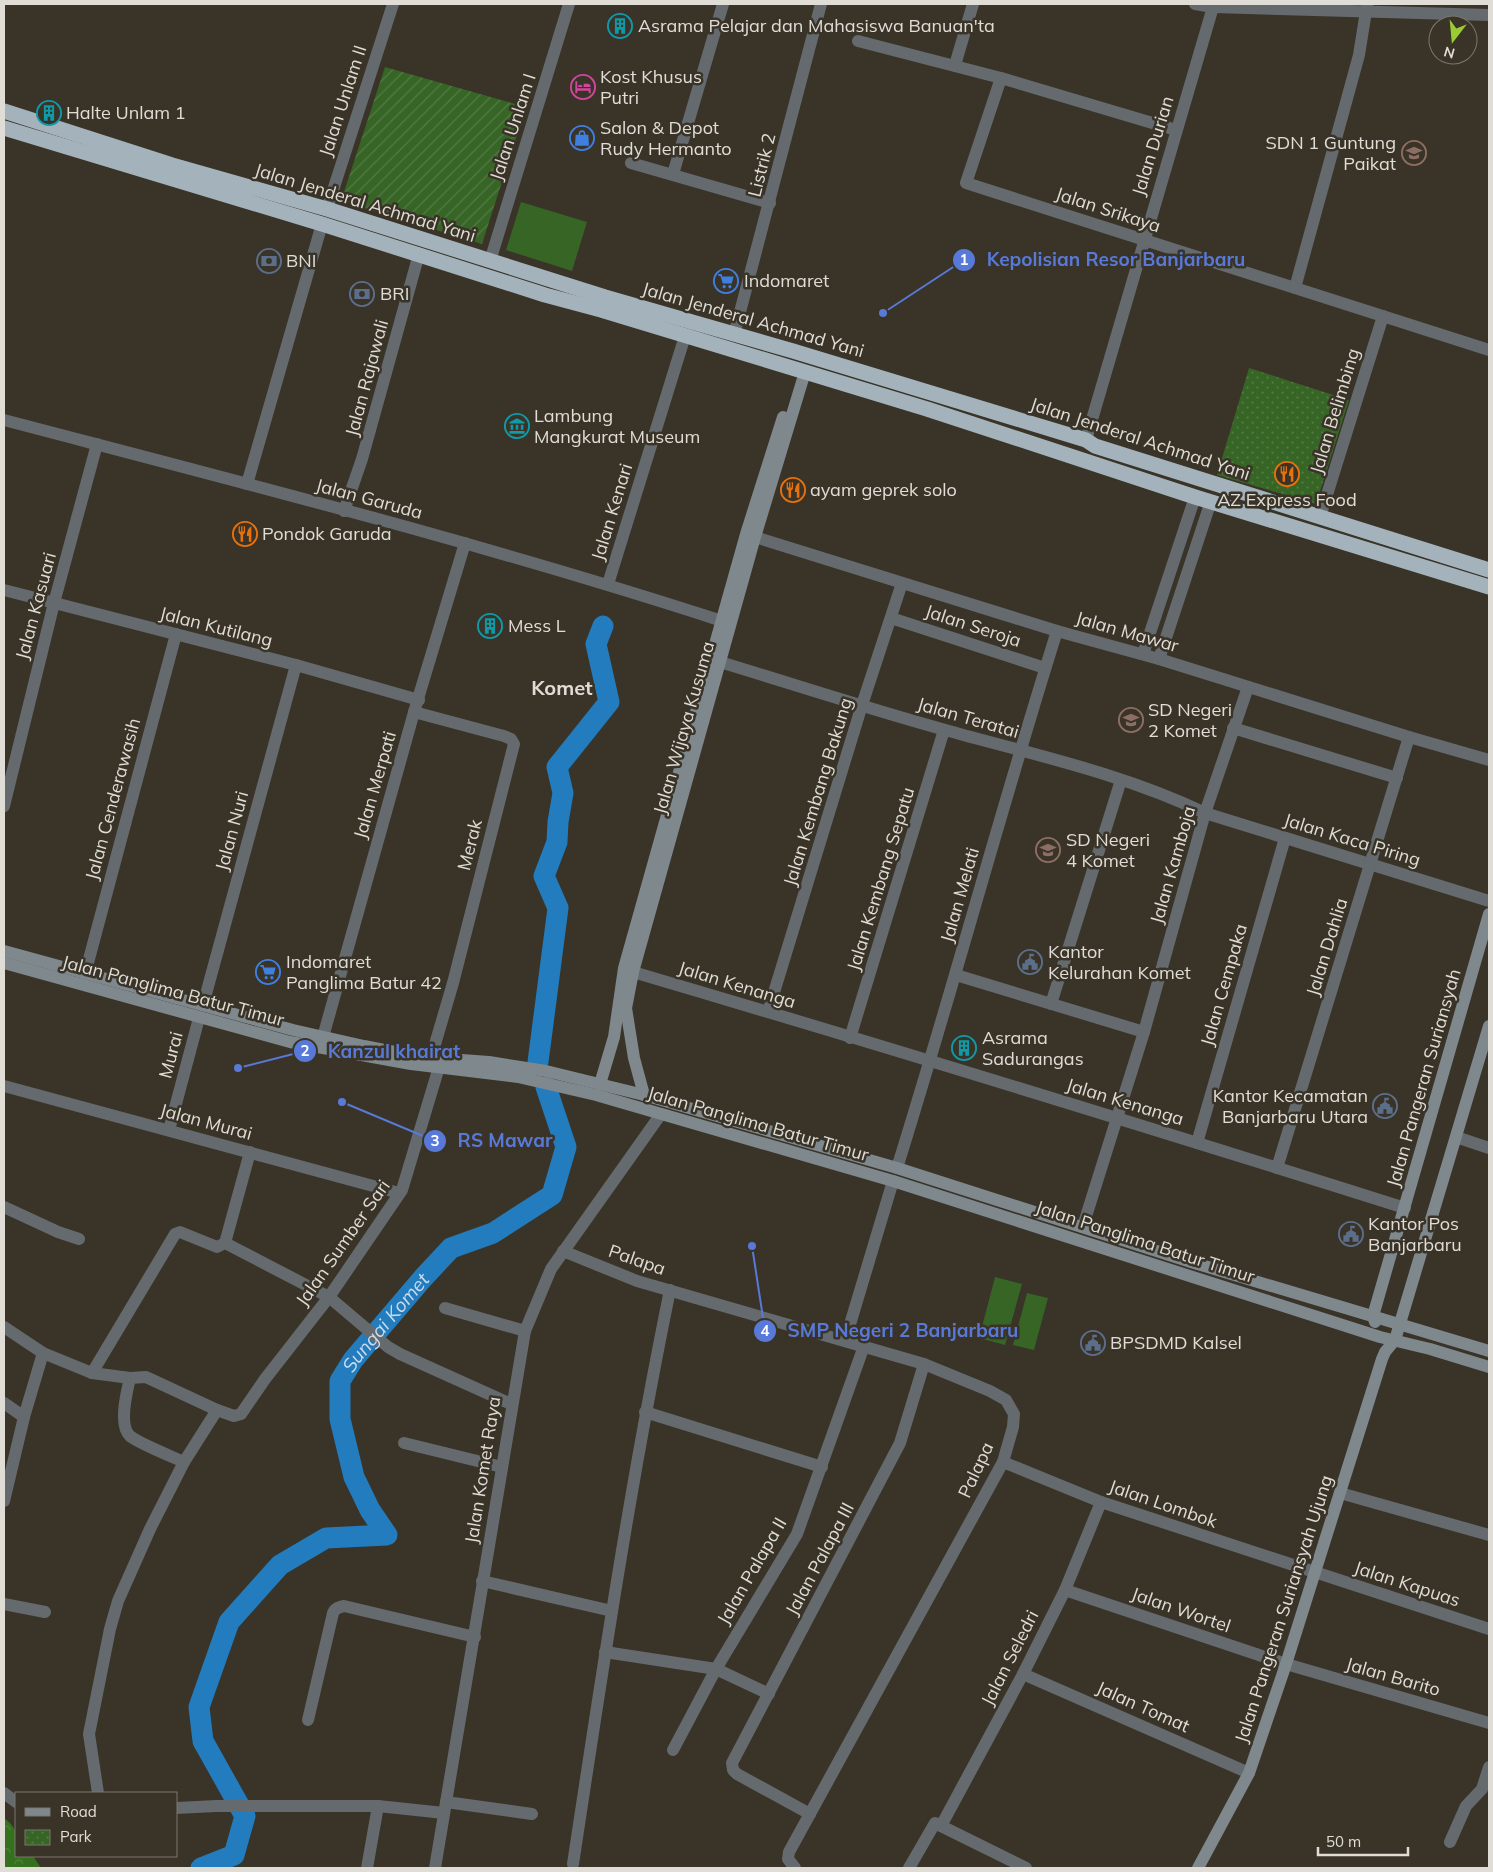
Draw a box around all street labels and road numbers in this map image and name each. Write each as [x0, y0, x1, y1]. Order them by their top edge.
street label: Jalan Unlam II [314, 42, 371, 159]
street label: Jalan Unlam I [484, 71, 541, 183]
street label: Jalan Durian [1126, 93, 1179, 198]
street label: Listrik 2 [743, 131, 781, 199]
street label: Jalan Jenderal Achmad Yani [252, 158, 478, 247]
street label: Jalan Srikaya [1053, 182, 1164, 237]
street label: Jalan Jenderal Achmad Yani [639, 277, 867, 362]
street label: Jalan Rajawali [340, 317, 393, 439]
street label: Jalan Belimbing [1305, 345, 1365, 476]
street label: Jalan Jenderal Achmad Yani [1027, 392, 1253, 485]
street label: Jalan Kenari [586, 461, 637, 563]
street label: Jalan Garuda [313, 473, 425, 524]
street label: Jalan Kasuari [10, 550, 61, 662]
street label: Jalan Seroja [922, 599, 1024, 652]
street label: Jalan Kutilang [157, 601, 275, 652]
street label: Jalan Mawar [1073, 606, 1182, 657]
street label: Jalan Wijaya Kusuma [648, 639, 719, 817]
street label: Jalan Teratai [915, 692, 1022, 743]
street label: Jalan Kembang Bakung [778, 695, 857, 889]
street label: Jalan Cenderawasih [80, 715, 145, 882]
street label: Jalan Merpati [348, 728, 401, 841]
street label: Jalan Kembang Sepatu [842, 784, 919, 973]
street label: Jalan Nuri [210, 788, 253, 873]
street label: Jalan Kamboja [1145, 803, 1200, 926]
street label: Jalan Kaca Piring [1281, 808, 1423, 871]
street label: Merak [452, 816, 487, 873]
street label: Jalan Melati [935, 845, 984, 945]
street label: Jalan Dahlia [1301, 895, 1352, 999]
street label: Jalan Cempaka [1195, 921, 1252, 1049]
street label: Jalan Panglima Batur Timur [59, 950, 287, 1031]
street label: Jalan Kenanga [676, 956, 799, 1013]
street label: Jalan Pangeran Suriansyah [1381, 966, 1466, 1190]
street label: Murai [153, 1029, 188, 1081]
street label: Jalan Kenanga [1064, 1073, 1187, 1130]
street label: Jalan Panglima Batur Timur [645, 1081, 872, 1166]
street label: Jalan Murai [158, 1098, 255, 1145]
street label: Jalan Sumber Sari [290, 1175, 395, 1310]
street label: Jalan Panglima Batur Timur [1033, 1195, 1258, 1288]
street label: Palapa [606, 1239, 669, 1280]
street label: Jalan Komet Raya [460, 1395, 505, 1545]
street label: Palapa [953, 1438, 998, 1501]
street label: Jalan Pangeran Suriansyah Ujung [1229, 1472, 1338, 1746]
street label: Jalan Lombok [1106, 1474, 1221, 1533]
street label: Jalan Palapa III [780, 1498, 859, 1619]
street label: Jalan Palapa II [712, 1513, 791, 1628]
street label: Jalan Kapuas [1351, 1556, 1463, 1612]
street label: Jalan Wortel [1128, 1582, 1234, 1637]
street label: Jalan Seledri [976, 1606, 1043, 1709]
street label: Jalan Barito [1343, 1652, 1443, 1701]
street label: Jalan Tomat [1093, 1676, 1193, 1737]

